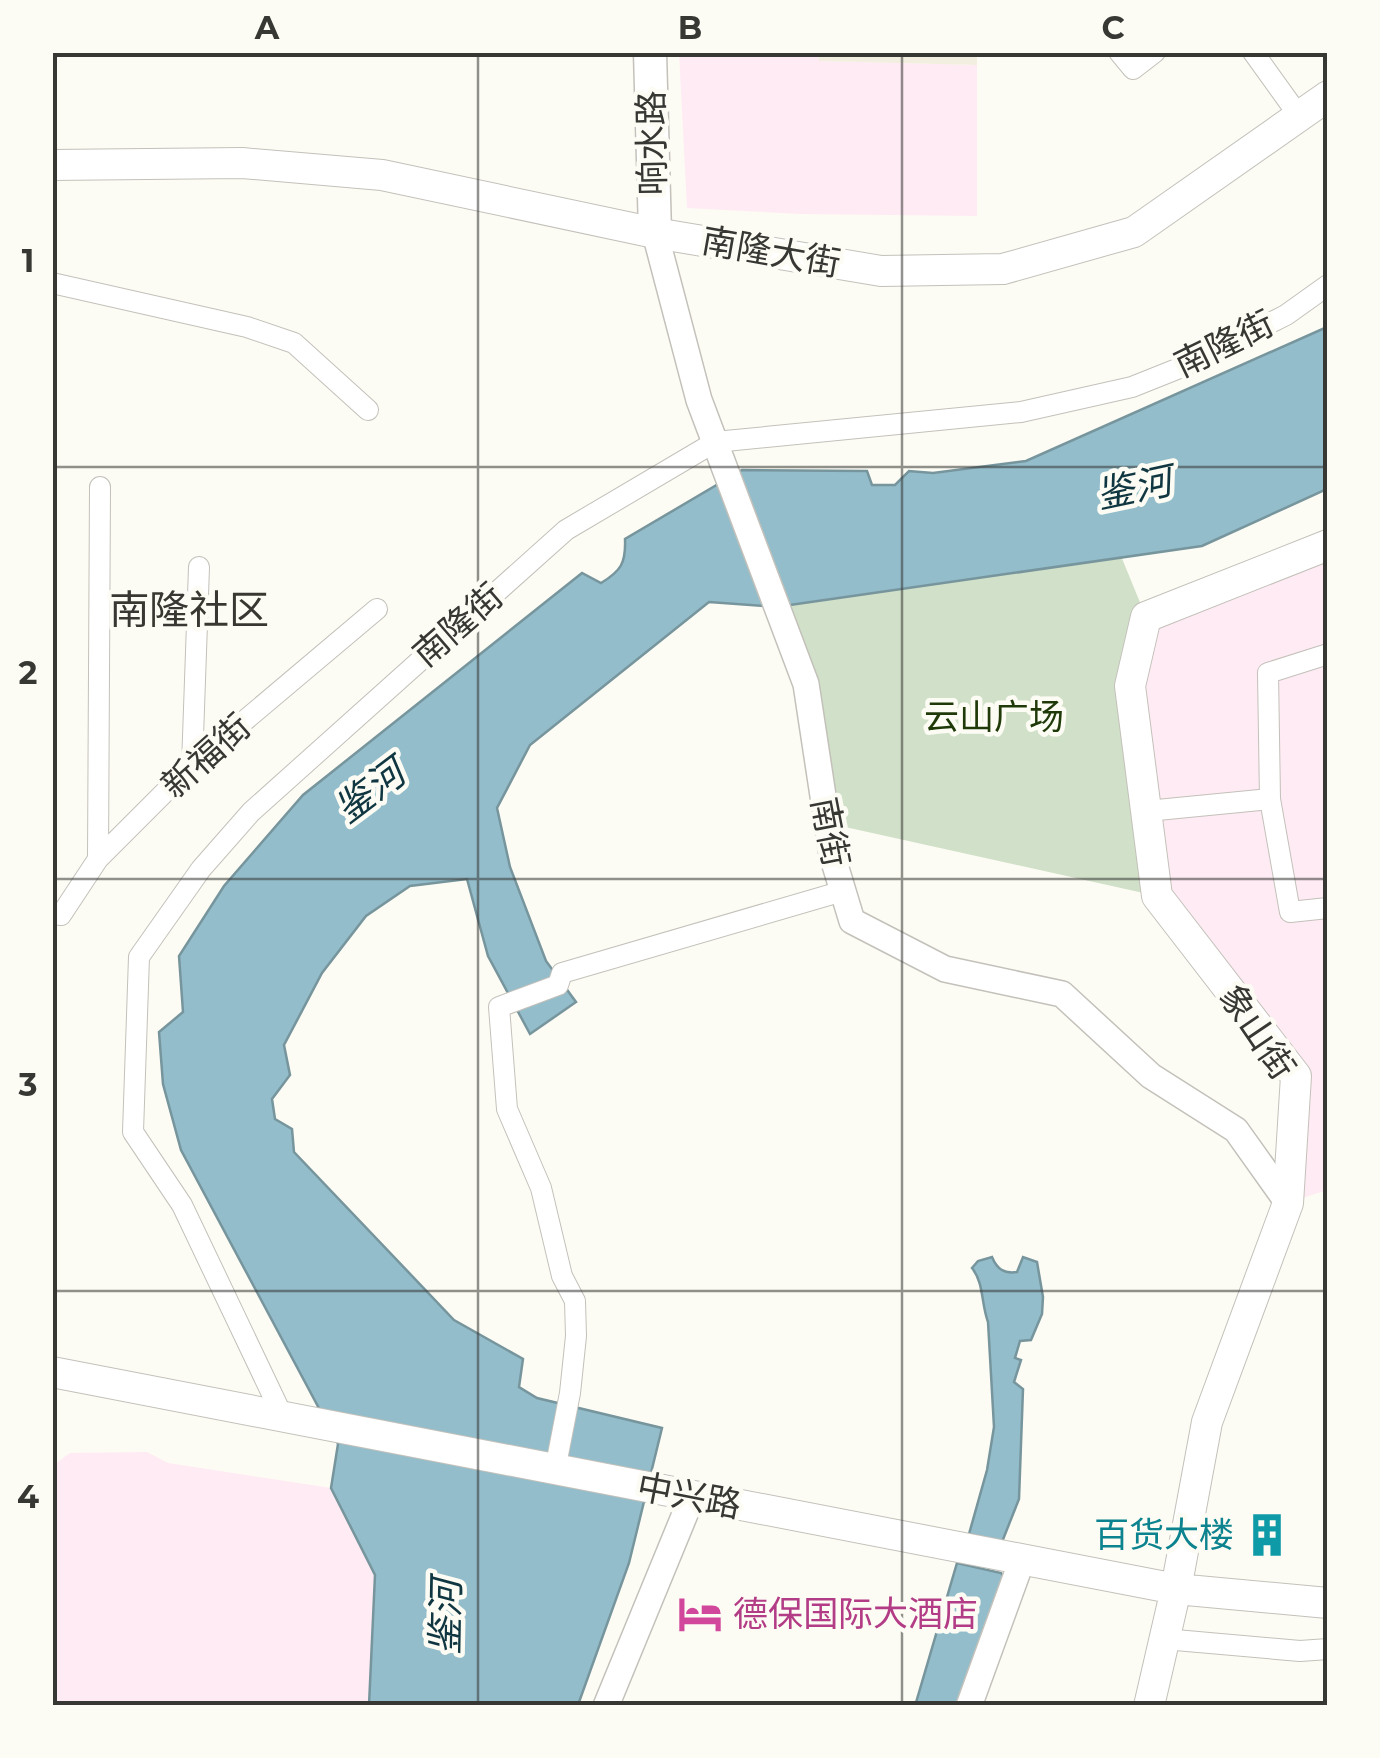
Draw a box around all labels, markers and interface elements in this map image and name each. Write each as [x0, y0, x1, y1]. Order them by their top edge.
text: A [254, 8, 280, 47]
text: B [678, 8, 702, 47]
text: C [1101, 8, 1125, 47]
street label: 响水路 [629, 90, 674, 196]
street label: 南隆大街 [698, 218, 844, 285]
text: 1 [22, 241, 34, 280]
street label: 南隆街 [1167, 301, 1280, 386]
water label: 鉴河 [1092, 455, 1183, 518]
street label: 南隆街 [404, 574, 511, 675]
district label: 南隆社区 [109, 585, 269, 634]
text: 2 [19, 653, 37, 692]
park label: 云山广场 [924, 695, 1064, 738]
street label: 新福街 [152, 705, 259, 807]
water label: 鉴河 [325, 745, 420, 832]
street label: 南街 [803, 793, 858, 870]
street label: 象山街 [1210, 976, 1305, 1087]
text: 3 [18, 1065, 37, 1104]
street label: 中兴路 [633, 1464, 745, 1527]
text: 4 [17, 1477, 39, 1516]
building icon: 百货大楼 [1243, 1511, 1291, 1559]
place label: 百货大楼 [1094, 1513, 1234, 1556]
water label: 鉴河 [421, 1572, 470, 1655]
hotel icon: 德保国际大酒店 [676, 1590, 724, 1638]
place label: 德保国际大酒店 [733, 1592, 978, 1635]

